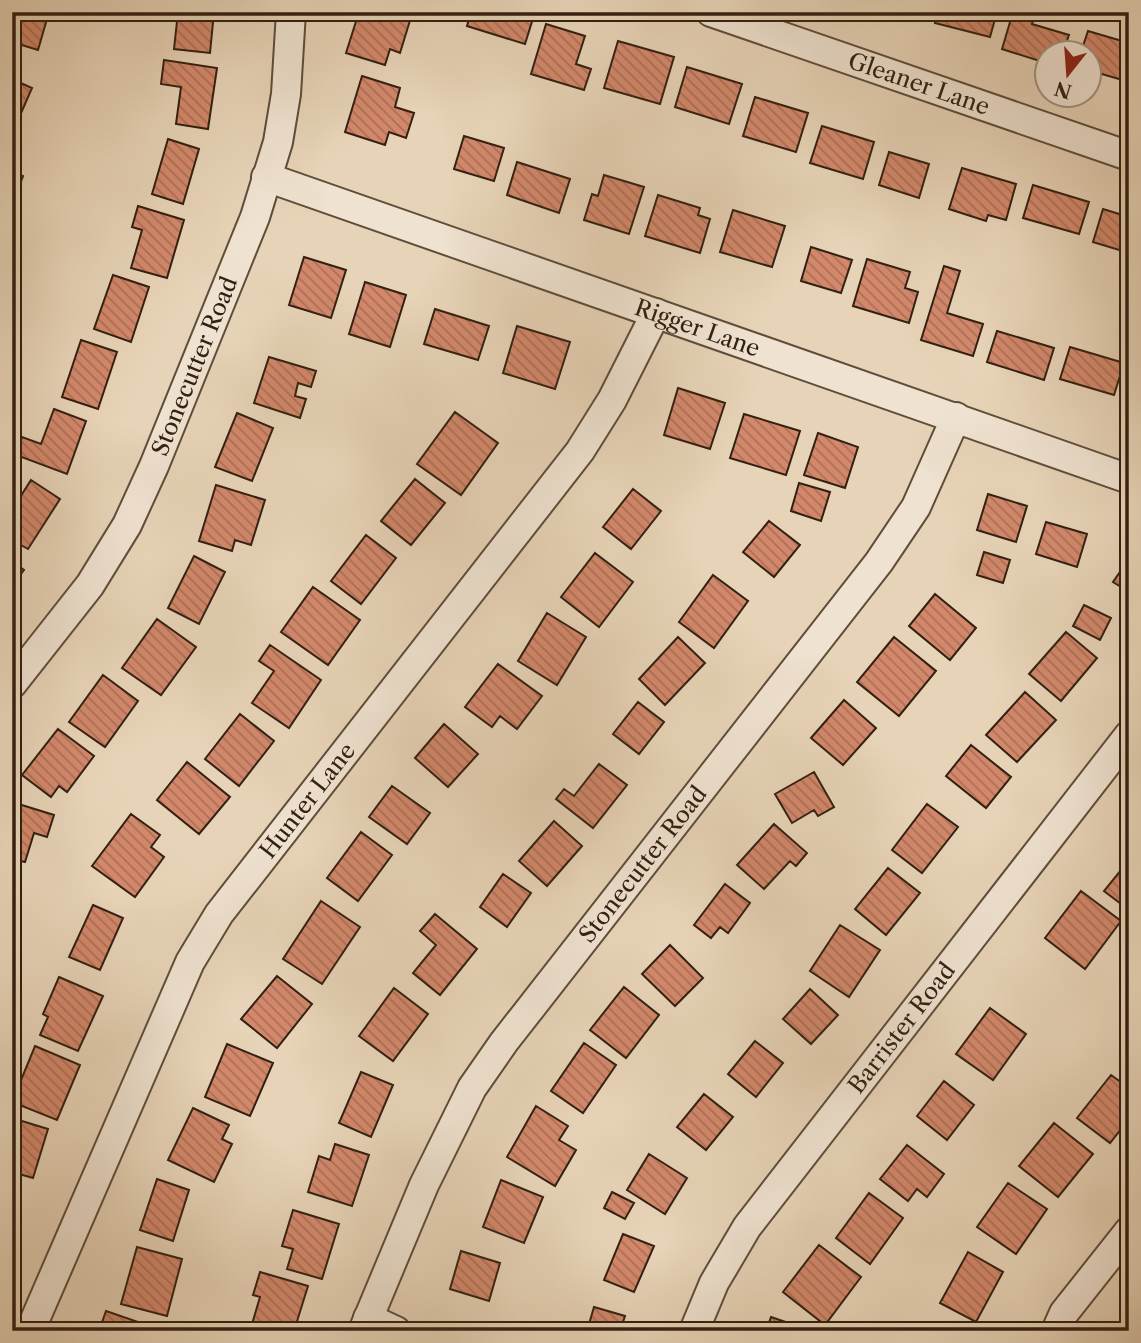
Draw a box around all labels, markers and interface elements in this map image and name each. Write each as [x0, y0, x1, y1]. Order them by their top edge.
north arrow [1032, 38, 1102, 108]
street label: Gleaner Lane [845, 46, 993, 121]
text: N [1052, 76, 1074, 103]
street label: Stonecutter Road [146, 273, 243, 460]
street label: Rigger Lane [631, 293, 764, 363]
street label: Hunter Lane [254, 737, 361, 864]
street label: Stonecutter Road [573, 780, 713, 948]
street label: Barrister Road [842, 957, 961, 1099]

